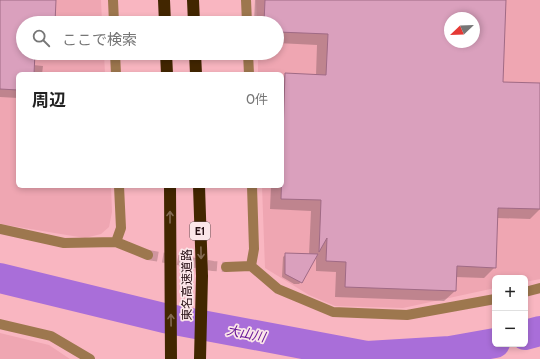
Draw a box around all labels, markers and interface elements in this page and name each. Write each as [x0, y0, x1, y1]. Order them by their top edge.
north arrow [444, 12, 480, 48]
search box [16, 16, 284, 60]
icon: search [30, 27, 52, 49]
text: ここで検索 [62, 31, 137, 49]
text: 周辺 [32, 90, 66, 110]
text: 0件 [246, 91, 268, 107]
one-way arrow [166, 211, 174, 224]
road number: E1 [190, 222, 210, 240]
one-way arrow [197, 246, 205, 259]
street label: 東名高速道路 [179, 249, 194, 321]
map controls [492, 275, 528, 347]
button: + [492, 275, 528, 311]
button: − [492, 311, 528, 347]
one-way arrow [167, 314, 174, 327]
water label: 大山川 [225, 321, 269, 345]

